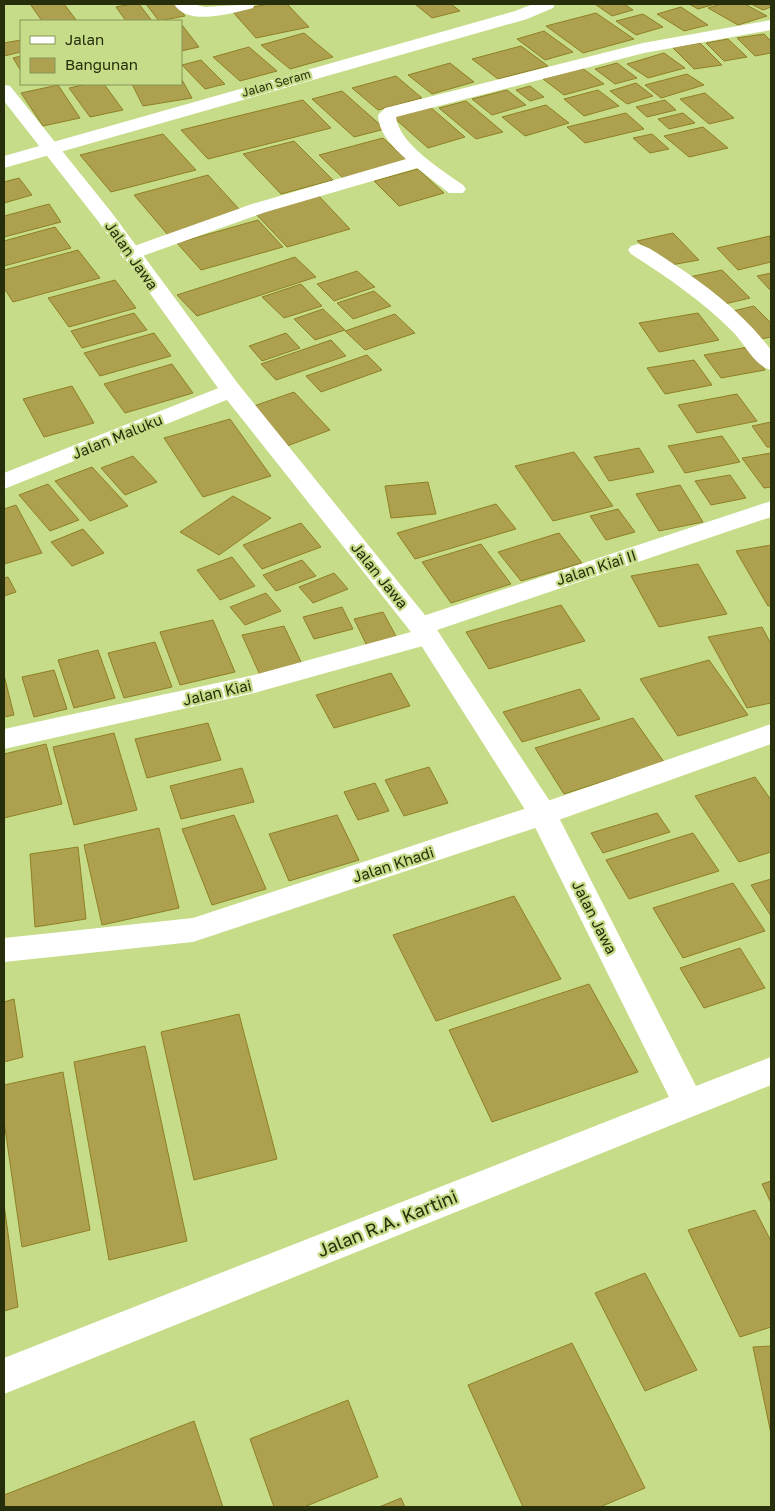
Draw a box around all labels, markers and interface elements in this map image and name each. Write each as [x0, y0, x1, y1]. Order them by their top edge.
legend [20, 20, 182, 85]
text: Jalan [65, 30, 104, 48]
text: Bangunan [65, 55, 138, 73]
street label: Jalan Seram [240, 66, 312, 100]
street label: Jalan Jawa [102, 217, 162, 293]
street label: Jalan Maluku [69, 410, 165, 462]
street label: Jalan Jawa [348, 538, 412, 612]
street label: Jalan Kiai II [554, 546, 638, 588]
street label: Jalan Kiai [181, 675, 253, 709]
street label: Jalan Khadi [350, 842, 436, 886]
street label: Jalan Jawa [569, 877, 621, 957]
street label: Jalan R.A. Kartini [314, 1185, 460, 1261]

